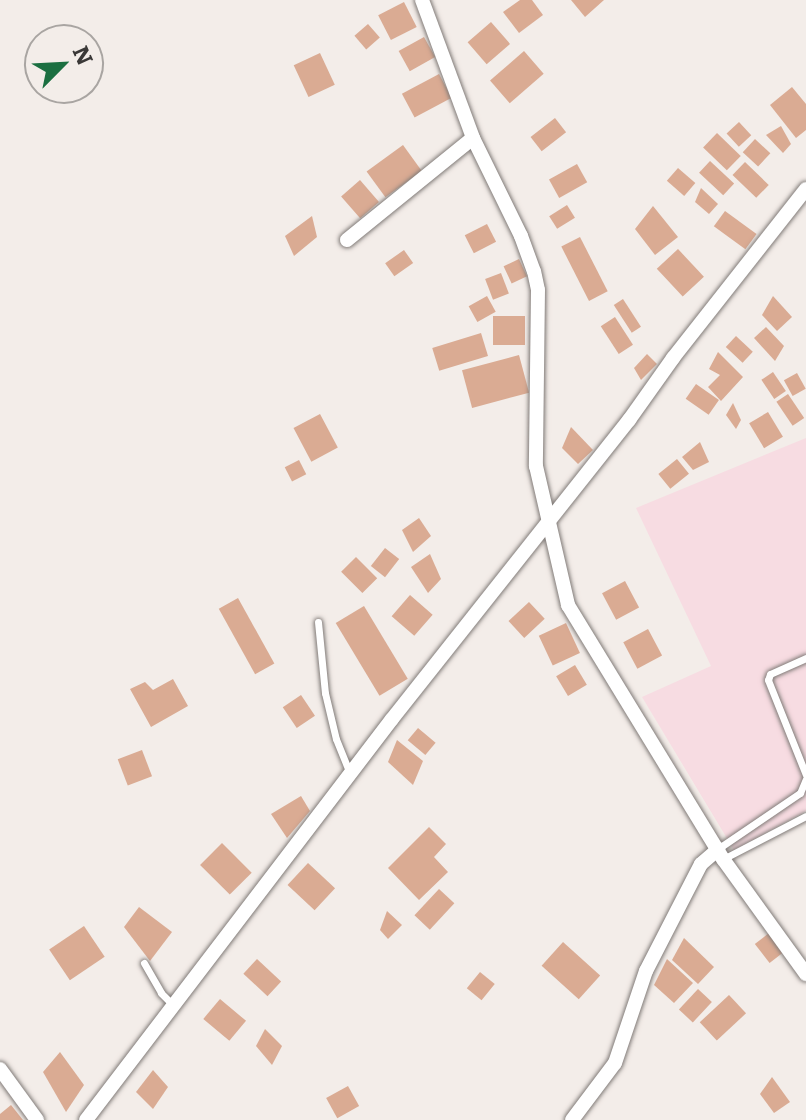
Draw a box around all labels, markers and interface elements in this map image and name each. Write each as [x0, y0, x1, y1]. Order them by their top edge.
north arrow [24, 24, 104, 104]
text: N [66, 40, 103, 70]

